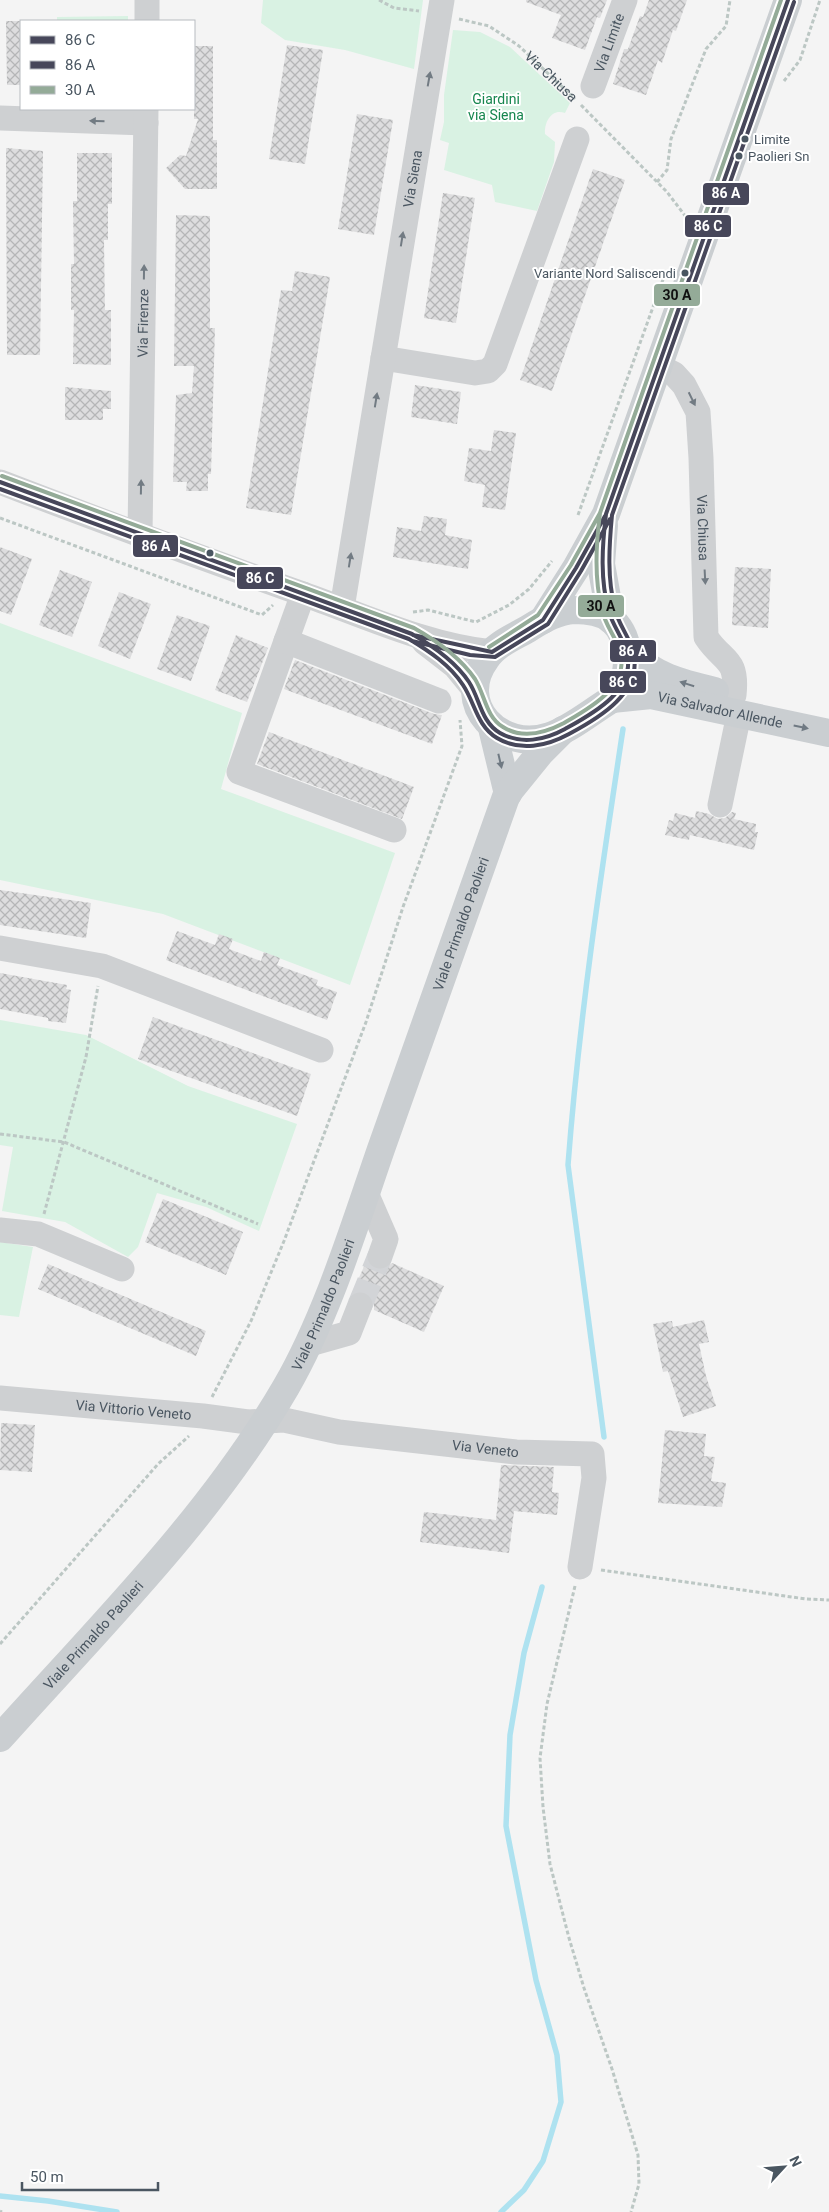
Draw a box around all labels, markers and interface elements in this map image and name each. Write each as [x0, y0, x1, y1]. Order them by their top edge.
street label: Via Limite [591, 11, 627, 75]
legend [20, 20, 195, 110]
text: 86 C [65, 31, 96, 49]
street label: Via Chiusa [521, 48, 581, 105]
text: 86 A [65, 56, 96, 74]
one-way arrow [425, 71, 433, 87]
text: 30 A [65, 81, 96, 99]
park label: Giardini via Siena [468, 91, 524, 123]
one-way arrow [89, 117, 105, 125]
place label: Limite [754, 132, 790, 147]
marker: Limite [740, 134, 750, 144]
street label: Via Siena [400, 149, 425, 209]
place label: Paolieri Sn [748, 149, 810, 164]
marker: Paolieri Sn [734, 151, 744, 161]
line badge: 86 A [702, 182, 750, 206]
text: 86 A [712, 185, 741, 201]
line badge: 86 C [684, 214, 732, 238]
text: 86 C [694, 218, 722, 234]
one-way arrow [398, 231, 406, 247]
one-way arrow [140, 263, 148, 279]
place label: Variante Nord Saliscendi [534, 266, 676, 281]
marker: Variante Nord Saliscendi [680, 268, 690, 278]
line badge: 30 A [653, 283, 701, 307]
text: 30 A [663, 287, 692, 303]
street label: Via Firenze [135, 289, 151, 357]
one-way arrow [687, 391, 696, 406]
one-way arrow [373, 392, 381, 408]
one-way arrow [137, 478, 145, 494]
street label: Via Chiusa [694, 494, 712, 561]
line badge: 86 A [132, 534, 179, 558]
text: 86 A [142, 538, 171, 554]
unlabelled marker [205, 548, 215, 558]
one-way arrow [347, 552, 355, 568]
line badge: 86 C [236, 566, 284, 590]
one-way arrow [701, 569, 709, 585]
text: 86 C [246, 570, 274, 586]
line badge: 30 A [577, 594, 625, 618]
text: 30 A [587, 598, 616, 614]
line badge: 86 A [609, 639, 657, 663]
text: 86 A [619, 643, 648, 659]
line badge: 86 C [599, 670, 647, 694]
text: 86 C [609, 674, 637, 690]
one-way arrow [679, 679, 694, 687]
street label: Via Salvador Allende [656, 689, 784, 731]
one-way arrow [794, 723, 809, 731]
one-way arrow [496, 753, 504, 768]
street label: Viale Primaldo Paolieri [430, 855, 492, 993]
street label: Viale Primaldo Paolieri [289, 1237, 357, 1373]
street label: Via Vittorio Veneto [75, 1397, 192, 1423]
street label: Via Veneto [451, 1437, 520, 1460]
street label: Viale Primaldo Paolieri [40, 1578, 147, 1693]
north arrow [759, 2142, 809, 2192]
text: N [786, 2153, 805, 2169]
scale bar [22, 2160, 159, 2192]
text: 50 m [30, 2168, 64, 2186]

